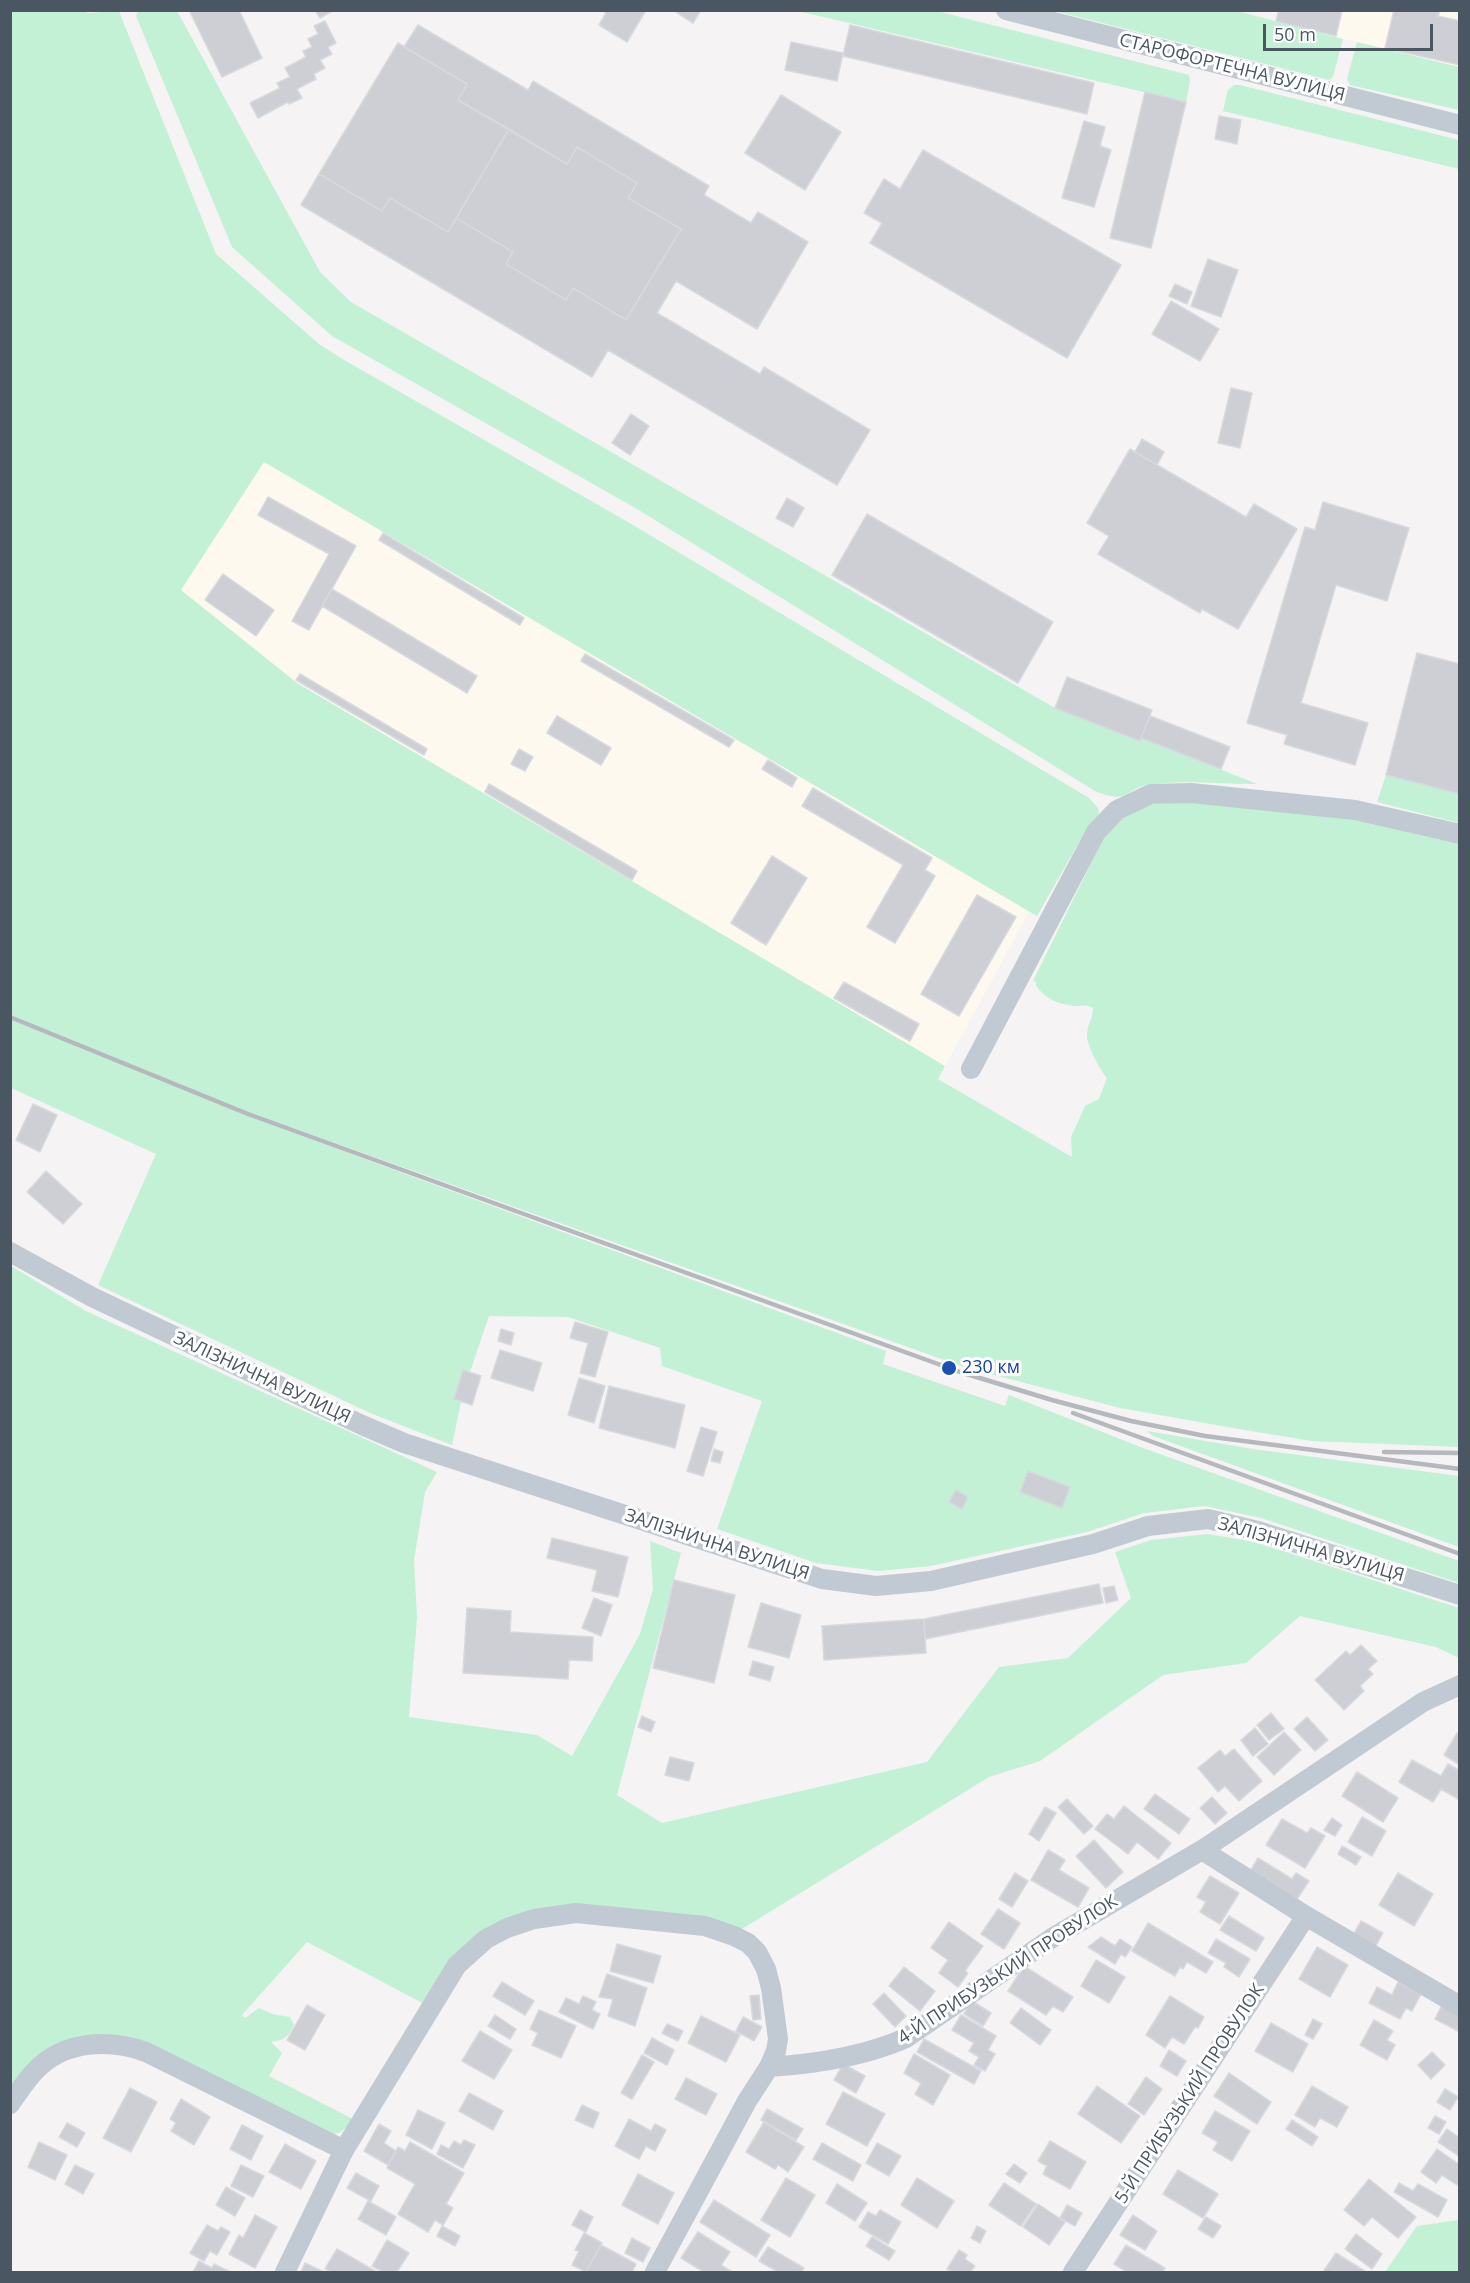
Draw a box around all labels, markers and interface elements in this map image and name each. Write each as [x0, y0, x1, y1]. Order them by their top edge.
scale bar [1266, 12, 1436, 50]
text: 50 m [1274, 22, 1316, 46]
street label: СТАРОФОРТЕЧНА ВУЛИЦЯ [1117, 29, 1347, 107]
street label: ЗАЛІЗНИЧНА ВУЛИЦЯ [170, 1328, 354, 1428]
place label: 230 км [962, 1357, 1020, 1379]
marker: 230 км [940, 1359, 958, 1377]
street label: ЗАЛІЗНИЧНА ВУЛИЦЯ [622, 1505, 812, 1585]
street label: ЗАЛІЗНИЧНА ВУЛИЦЯ [1215, 1513, 1407, 1587]
street label: 4-Й ПРИБУЗЬКИЙ ПРОВУЛОК [894, 1891, 1122, 2049]
street label: 5-Й ПРИБУЗЬКИЙ ПРОВУЛОК [1111, 1980, 1269, 2208]

